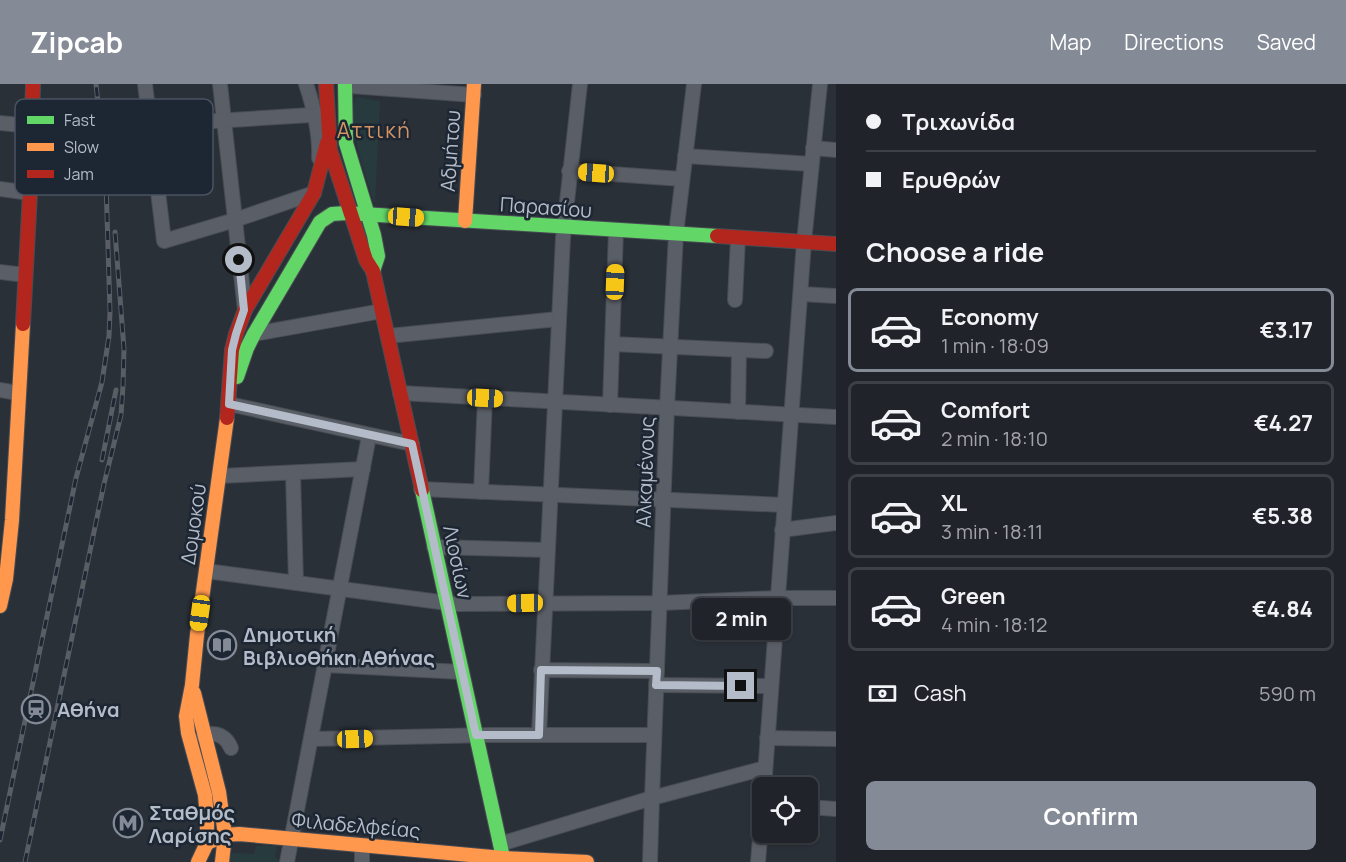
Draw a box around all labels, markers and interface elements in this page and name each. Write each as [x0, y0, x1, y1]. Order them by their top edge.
text: Zipcab [30, 23, 123, 61]
text: Map [1050, 28, 1091, 56]
text: Directions [1124, 28, 1224, 56]
text: Saved [1257, 28, 1316, 56]
legend [15, 99, 213, 195]
text: Τριχωνίδα [902, 107, 1015, 137]
text: Fast [64, 109, 95, 131]
street label: Αδμήτου [434, 109, 466, 193]
district label: Αττική [337, 116, 411, 144]
text: Slow [64, 136, 99, 158]
text: Jam [64, 163, 94, 185]
car [577, 163, 615, 183]
text: Ερυθρών [902, 165, 1001, 195]
street label: Παρασίου [499, 190, 593, 224]
car [387, 207, 425, 227]
text: Choose a ride [866, 233, 1044, 270]
route start [225, 246, 252, 273]
car [605, 264, 625, 300]
text: Economy [941, 302, 1039, 332]
icon: car [869, 303, 923, 357]
text: €3.17 [1260, 315, 1313, 345]
text: 1 min · 18:09 [941, 332, 1049, 359]
car [467, 388, 503, 408]
text: Comfort [941, 395, 1030, 425]
icon: car [869, 396, 923, 450]
text: €4.27 [1254, 408, 1313, 438]
street label: Αλκαμένους [630, 416, 660, 528]
text: 2 min · 18:10 [941, 425, 1048, 452]
street label: Δομοκού [174, 482, 212, 566]
text: XL [941, 488, 967, 518]
icon: car [869, 489, 923, 543]
text: €5.38 [1252, 501, 1313, 531]
text: 3 min · 18:11 [941, 518, 1043, 545]
street label: Λιοσίων [437, 523, 479, 601]
text: Green [941, 581, 1006, 611]
icon: car [869, 582, 923, 636]
car [189, 594, 211, 632]
car [507, 594, 543, 612]
text: €4.84 [1252, 594, 1313, 624]
callout: 2 min [692, 599, 790, 641]
text: 2 min [715, 605, 768, 632]
text: 4 min · 18:12 [941, 611, 1047, 638]
place label: Δημοτική Βιβλιοθήκη Αθήνας [243, 621, 435, 671]
library icon: Δημοτική Βιβλιοθήκη Αθήνας [206, 629, 238, 661]
route end [727, 672, 754, 699]
icon: cash [866, 677, 899, 710]
text: Cash [914, 678, 967, 708]
text: 590 m [1259, 680, 1316, 707]
station icon: Αθήνα [20, 693, 52, 725]
place label: Αθήνα [57, 696, 119, 723]
car [337, 729, 373, 749]
map controls [752, 777, 818, 843]
button: locate [752, 777, 818, 843]
button: Confirm [866, 781, 1316, 850]
place label: Σταθμός Λαρίσης [149, 799, 235, 849]
street label: Φιλαδελφείας [290, 806, 422, 844]
metro station icon: Σταθμός Λαρίσης [112, 807, 144, 839]

